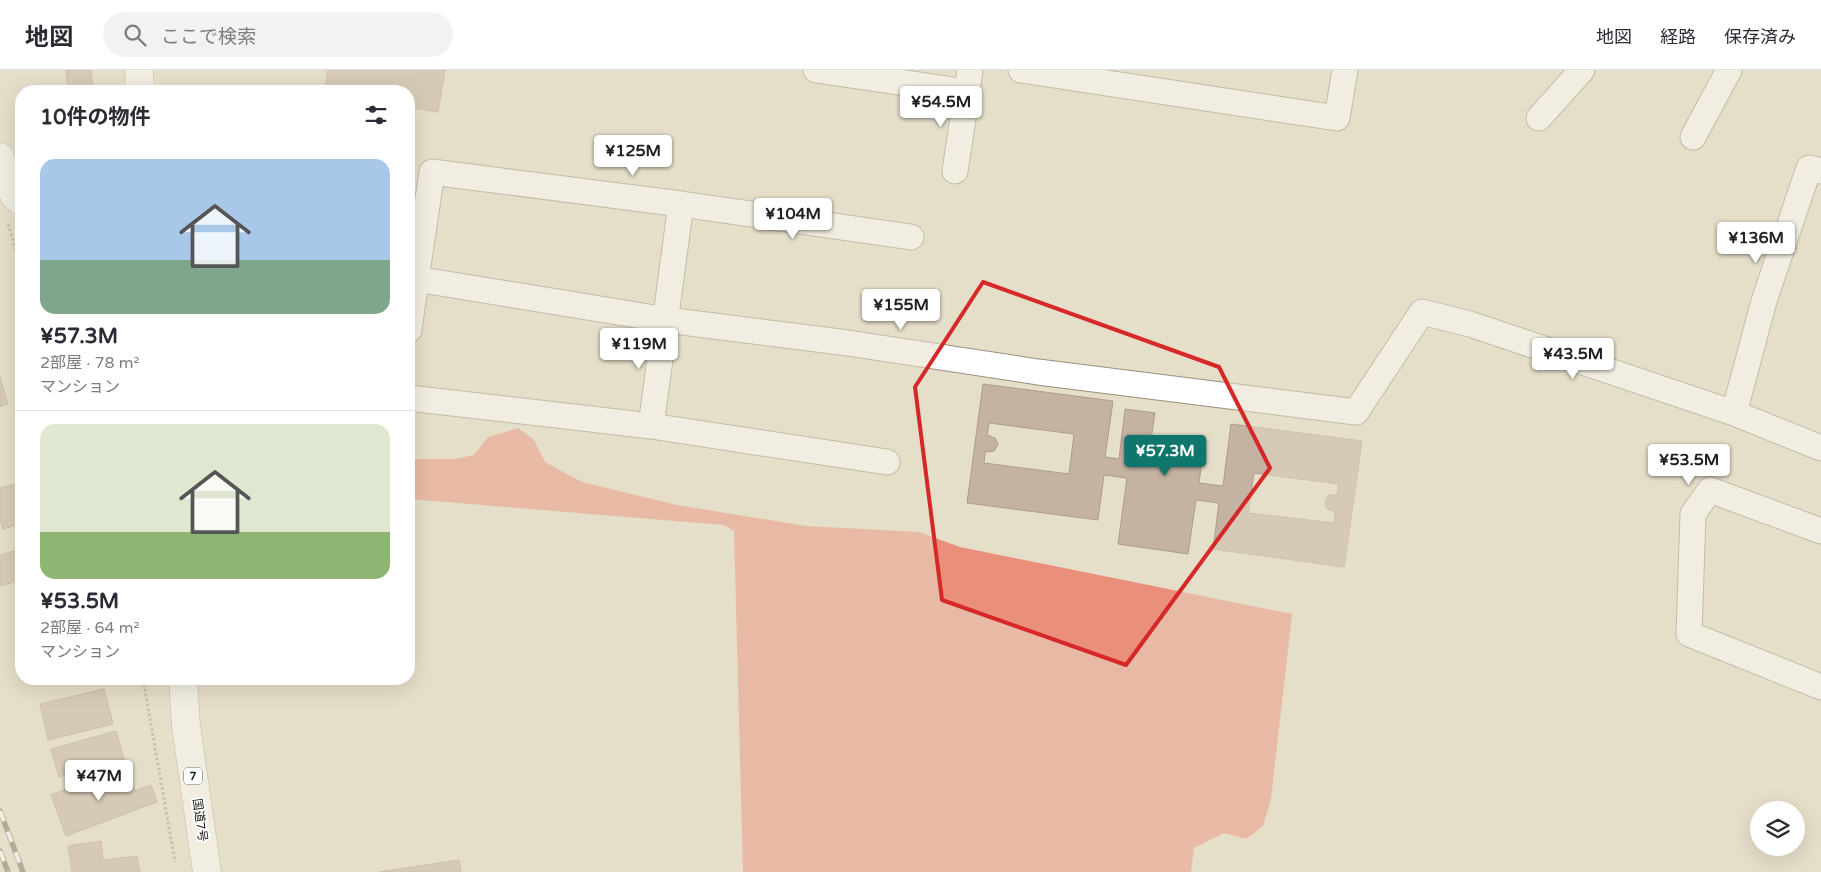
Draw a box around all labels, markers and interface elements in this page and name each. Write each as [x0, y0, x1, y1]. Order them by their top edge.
search box [103, 12, 453, 57]
icon: search [121, 21, 149, 49]
text: 地図 [25, 23, 73, 52]
text: ここで検索 [161, 26, 256, 48]
text: 地図 [1596, 26, 1632, 48]
text: 経路 [1660, 26, 1696, 48]
text: 保存済み [1724, 26, 1796, 48]
pin: ¥54.5M [900, 85, 982, 128]
text: ¥54.5M [911, 92, 971, 112]
icon: filters [362, 101, 390, 129]
text: 10件の物件 [40, 105, 150, 130]
pin: ¥125M [598, 134, 668, 177]
text: ¥125M [605, 141, 661, 161]
icon: home [170, 191, 260, 281]
pin: ¥104M [758, 198, 828, 240]
text: ¥104M [765, 204, 821, 224]
pin: ¥136M [1721, 222, 1791, 264]
text: ¥136M [1728, 228, 1784, 248]
pin: ¥155M [866, 288, 936, 331]
text: ¥155M [873, 295, 929, 315]
text: ¥57.3M [40, 324, 118, 349]
pin: ¥119M [604, 328, 674, 370]
text: ¥119M [611, 334, 667, 354]
pin: ¥43.5M [1532, 338, 1614, 380]
text: ¥43.5M [1543, 344, 1603, 364]
text: 2部屋 · 78 m² [40, 353, 139, 373]
text: マンション [40, 377, 120, 397]
pin: ¥57.3M [1124, 434, 1206, 477]
text: ¥57.3M [1135, 441, 1195, 461]
pin: ¥53.5M [1648, 444, 1730, 486]
text: ¥53.5M [1659, 450, 1719, 470]
icon: home [170, 457, 260, 547]
text: ¥53.5M [40, 589, 119, 614]
text: 2部屋 · 64 m² [40, 618, 139, 638]
text: マンション [40, 642, 120, 662]
pin: ¥47M [69, 760, 129, 802]
text: ¥47M [76, 766, 122, 786]
road number: 7 [184, 768, 202, 784]
street label: 国道7号 [190, 797, 210, 843]
map controls [1750, 801, 1805, 856]
button: layers [1750, 801, 1805, 856]

